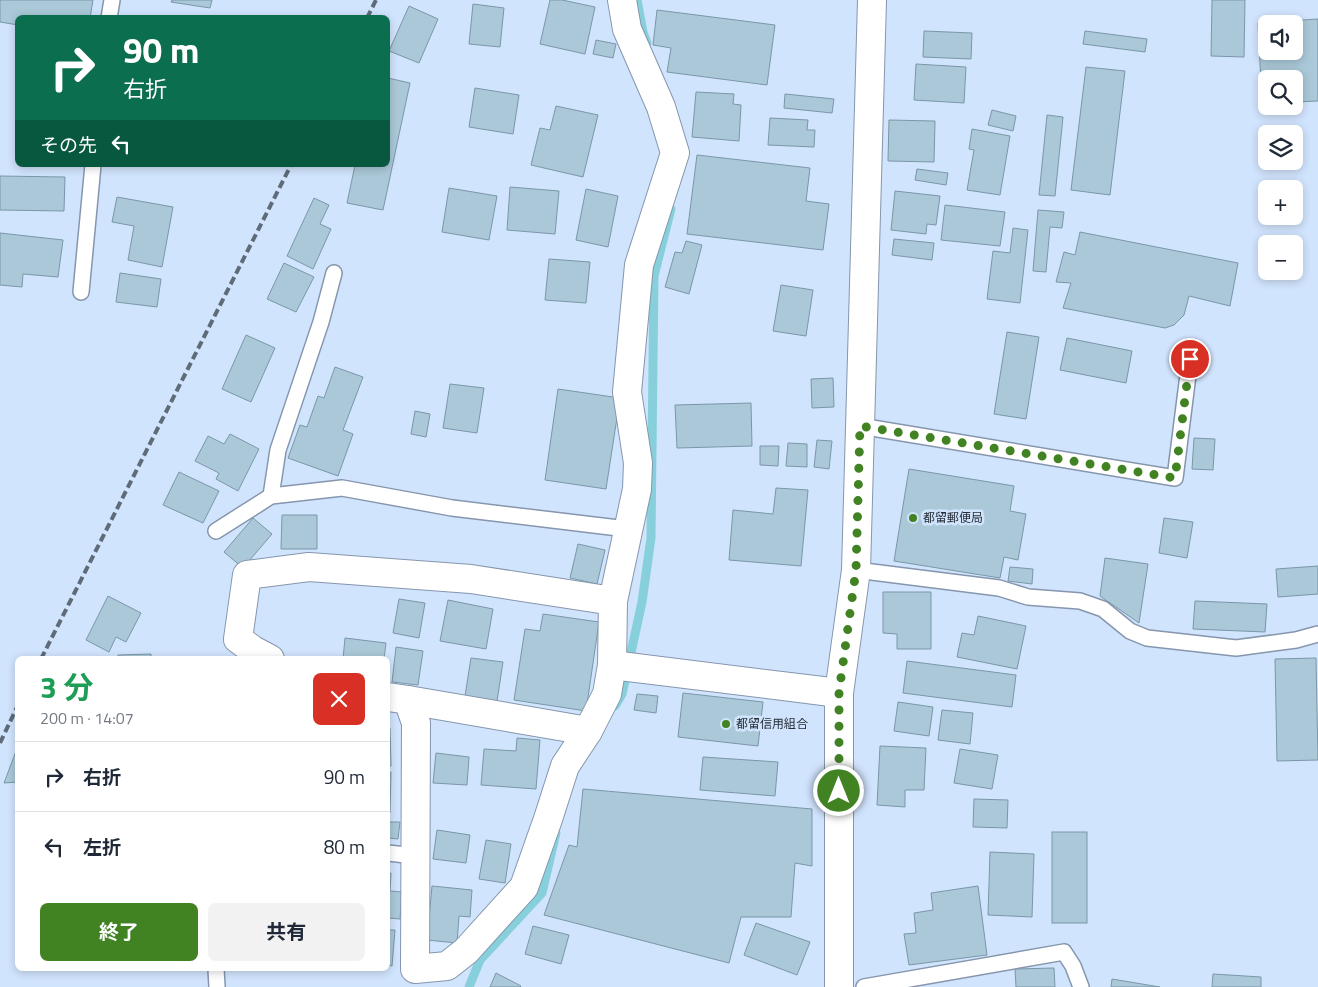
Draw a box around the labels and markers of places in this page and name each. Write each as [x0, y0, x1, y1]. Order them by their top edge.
pin [1169, 338, 1211, 380]
place label: 都留郵便局 [923, 508, 983, 527]
marker: 都留郵便局 [907, 512, 919, 524]
place label: 都留信用組合 [736, 714, 808, 733]
marker: 都留信用組合 [720, 718, 732, 730]

